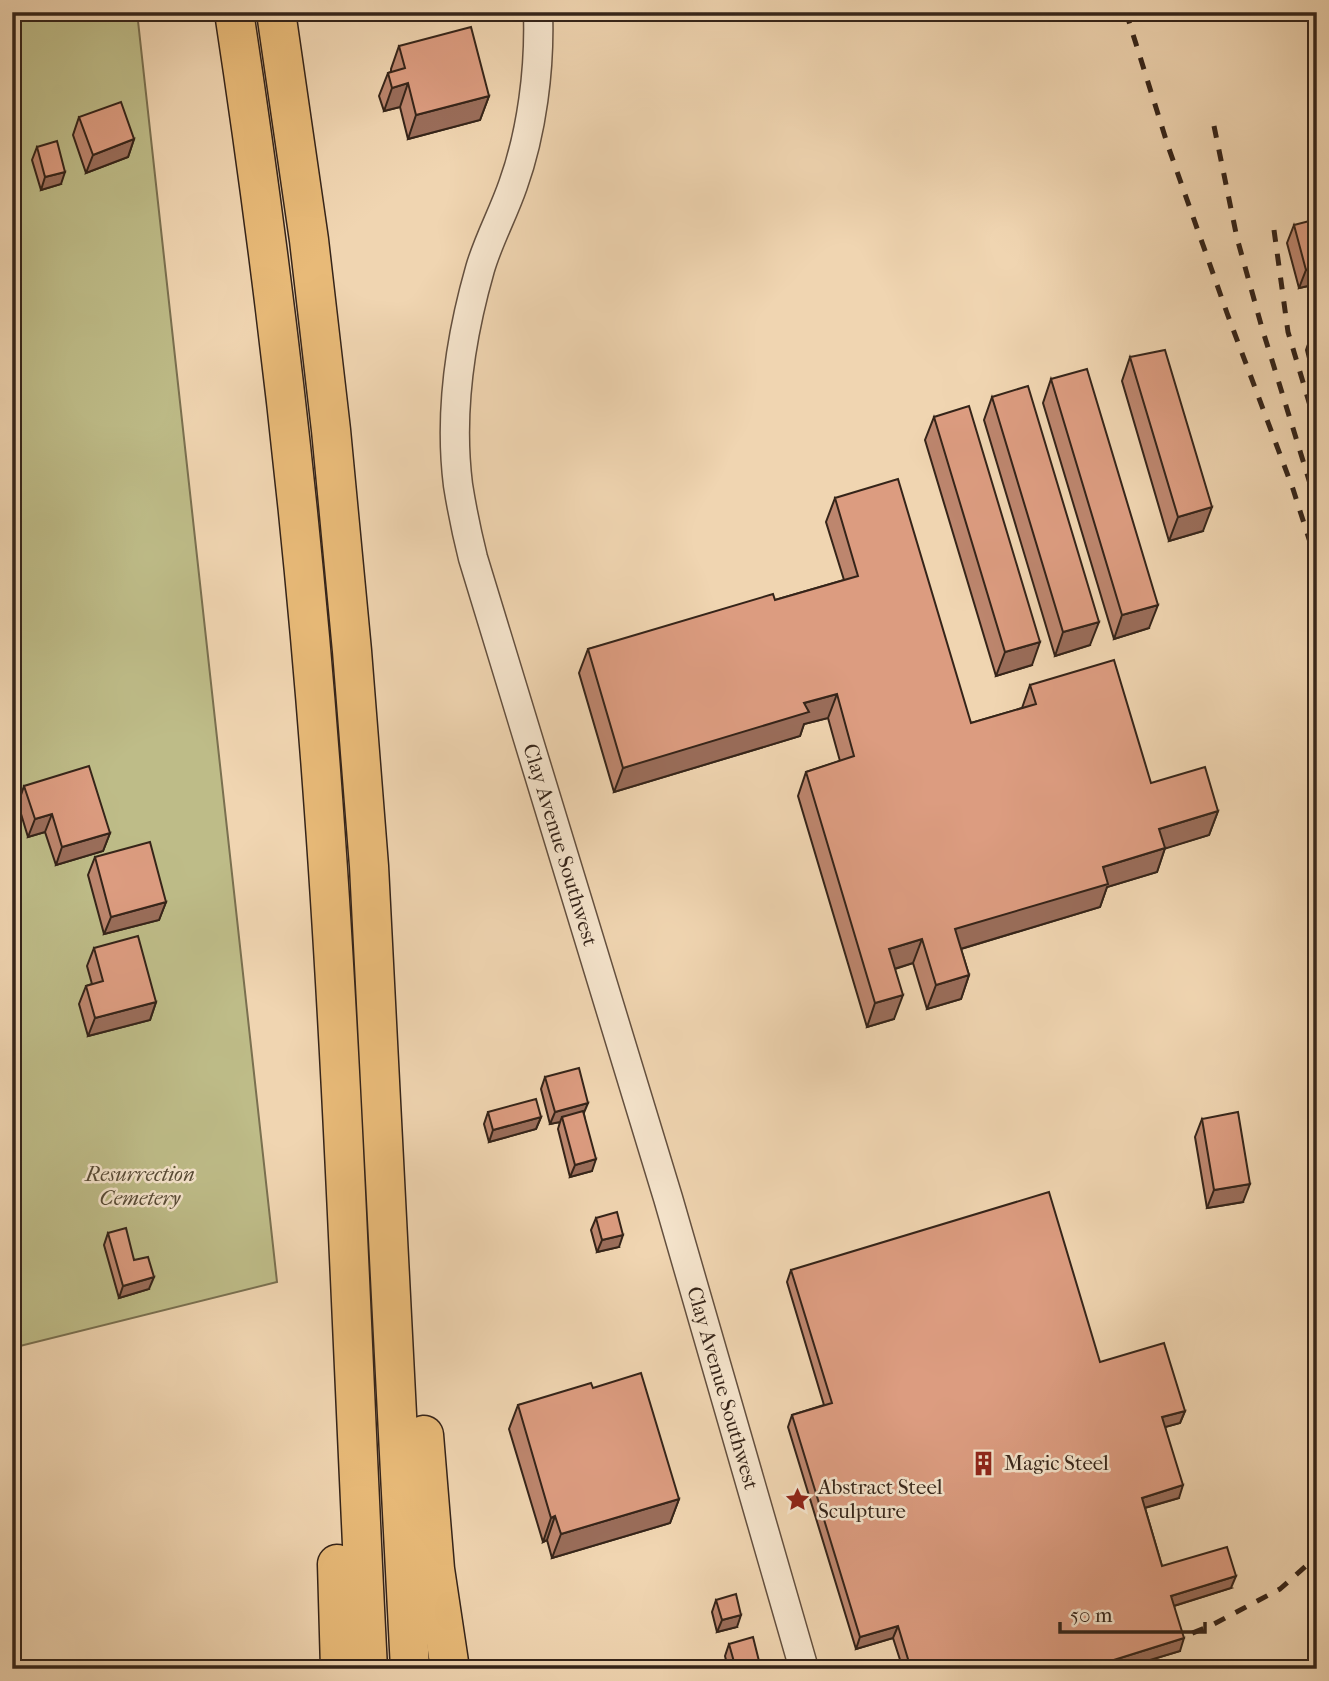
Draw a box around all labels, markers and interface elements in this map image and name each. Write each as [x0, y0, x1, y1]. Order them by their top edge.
street label: Clay Avenue Southwest [518, 741, 603, 949]
park label: Resurrection Cemetery [83, 1162, 195, 1210]
street label: Clay Avenue Southwest [682, 1284, 764, 1493]
building icon: Magic Steel [970, 1449, 998, 1477]
place label: Magic Steel [1004, 1451, 1109, 1475]
place label: Abstract Steel Sculpture [817, 1475, 943, 1523]
place icon: Abstract Steel Sculpture [784, 1485, 812, 1513]
scale bar [1060, 1590, 1205, 1634]
text: 50 m [1070, 1603, 1113, 1627]

